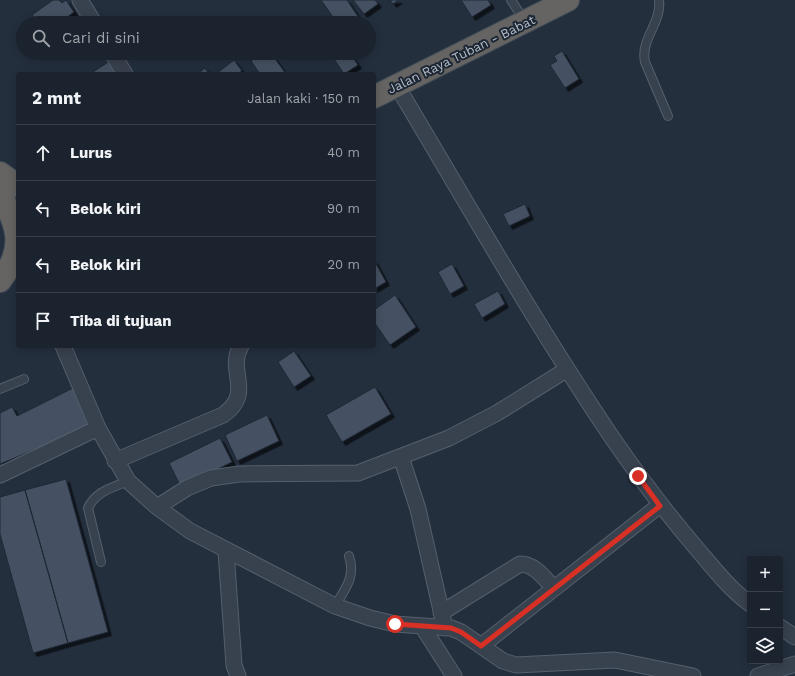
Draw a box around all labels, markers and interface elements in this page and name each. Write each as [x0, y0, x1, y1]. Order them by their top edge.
street label: Jalan Raya Tuban - Babat [385, 12, 538, 97]
search box [16, 16, 376, 60]
icon: search [30, 27, 52, 49]
text: Cari di sini [62, 29, 140, 47]
text: 2 mnt [32, 88, 81, 108]
text: Jalan kaki · 150 m [247, 91, 360, 106]
icon: ahead [32, 142, 54, 164]
text: Lurus [70, 144, 112, 162]
text: 40 m [327, 145, 360, 160]
icon: left [32, 198, 54, 220]
text: Belok kiri [70, 200, 141, 218]
text: 90 m [327, 201, 360, 216]
icon: left [32, 254, 54, 276]
text: Belok kiri [70, 256, 141, 274]
text: 20 m [328, 257, 360, 272]
icon: arrive [32, 310, 54, 332]
text: Tiba di tujuan [70, 312, 172, 330]
route end [629, 467, 647, 485]
map controls [747, 556, 783, 664]
button: + [747, 556, 783, 592]
button: − [747, 592, 783, 628]
route start [386, 615, 404, 633]
button: layers [747, 628, 783, 664]

